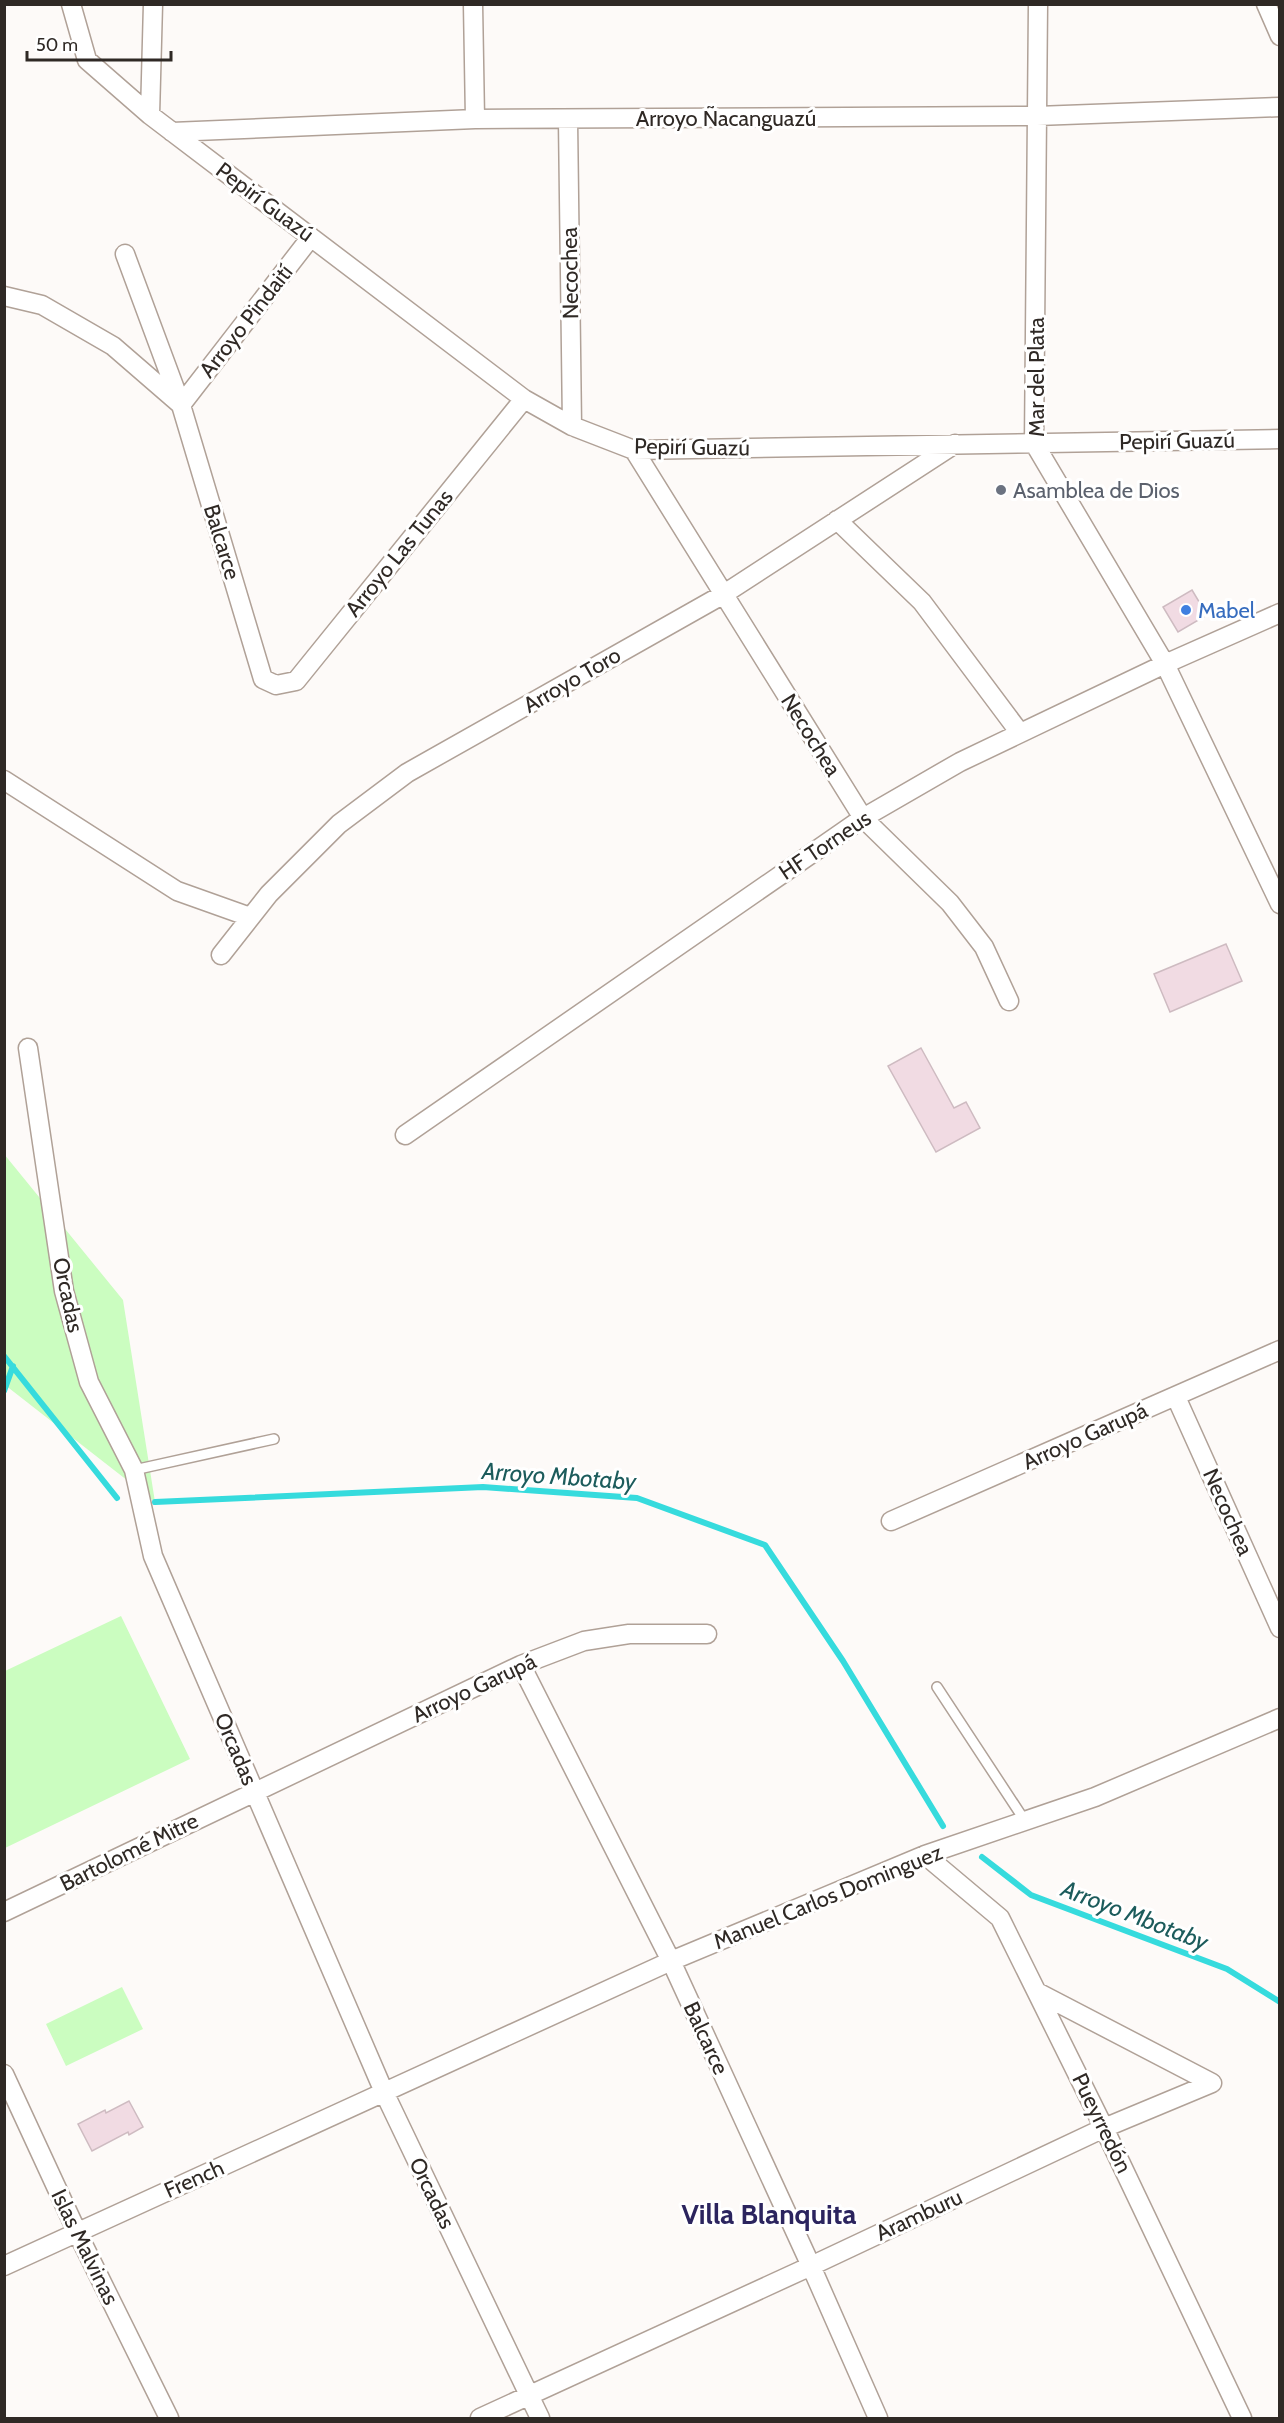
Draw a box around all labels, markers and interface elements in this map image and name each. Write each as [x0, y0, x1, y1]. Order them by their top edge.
scale bar [27, 24, 171, 62]
text: 50 m [36, 34, 78, 56]
street label: Arroyo Ñacanguazú [636, 105, 816, 132]
street label: Pepirí Guazú [211, 156, 319, 248]
street label: Necochea [556, 226, 584, 319]
street label: Arroyo Pindaití [194, 259, 299, 383]
street label: Mar del Plata [1023, 317, 1050, 437]
street label: Pepirí Guazú [1119, 426, 1235, 456]
street label: Pepirí Guazú [634, 432, 750, 462]
place label: Asamblea de Dios [1013, 477, 1180, 504]
marker: Asamblea de Dios [994, 483, 1008, 497]
street label: Arroyo Las Tunas [339, 484, 459, 622]
street label: Balcarce [198, 501, 246, 583]
place label: Mabel [1198, 597, 1256, 624]
marker: Mabel [1179, 603, 1193, 617]
street label: Arroyo Toro [519, 641, 625, 719]
street label: Necochea [775, 689, 847, 782]
street label: HF Torneus [774, 804, 876, 886]
street label: Orcadas [47, 1255, 89, 1335]
street label: Arroyo Garupá [1018, 1396, 1152, 1476]
water label: Arroyo Mbotaby [480, 1456, 638, 1496]
street label: Necochea [1197, 1464, 1259, 1560]
street label: Arroyo Garupá [408, 1647, 541, 1728]
street label: Orcadas [209, 1709, 263, 1789]
street label: Bartolomé Mitre [55, 1807, 203, 1897]
street label: Manuel Carlos Dominguez [710, 1839, 946, 1955]
water label: Arroyo Mbotaby [1057, 1873, 1213, 1957]
street label: Balcarce [677, 1997, 735, 2079]
street label: Pueyrredón [1066, 2069, 1138, 2177]
street label: Orcadas [403, 2153, 461, 2233]
street label: French [160, 2154, 228, 2204]
street label: Aramburu [871, 2183, 967, 2247]
street label: Islas Malvinas [45, 2185, 125, 2309]
district label: Villa Blanquita [682, 2197, 856, 2231]

